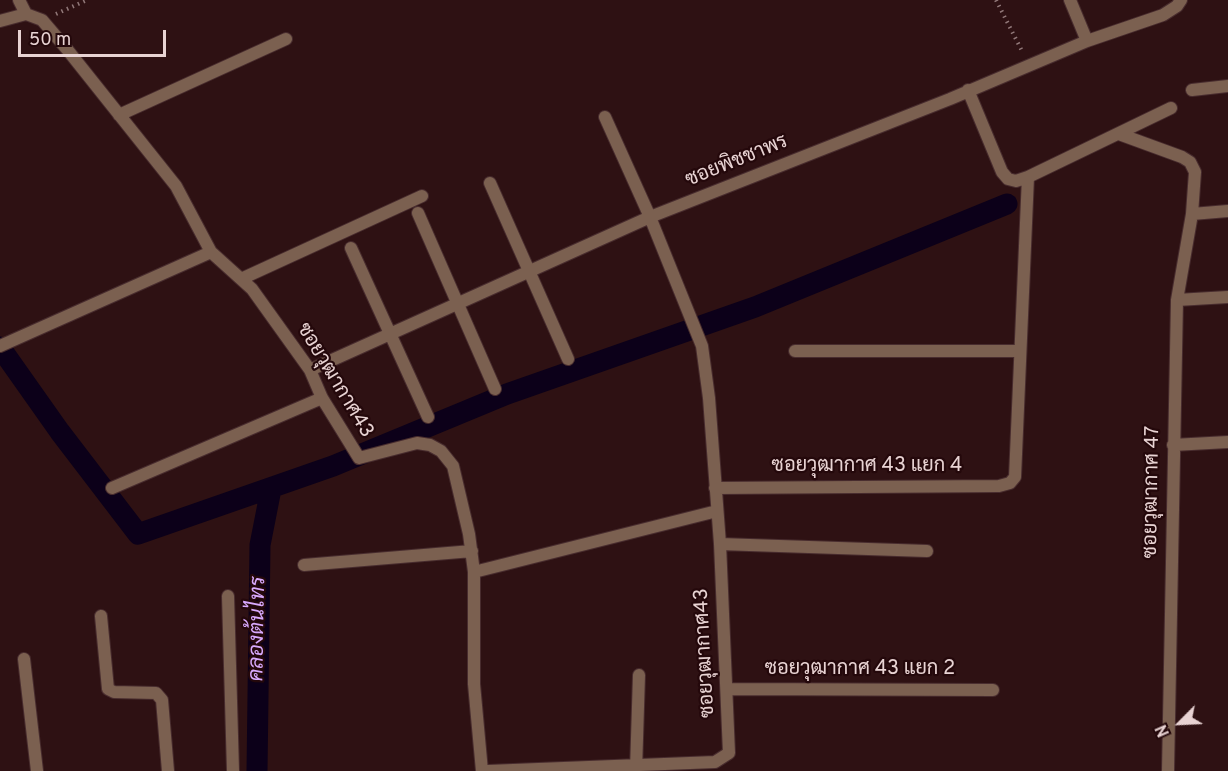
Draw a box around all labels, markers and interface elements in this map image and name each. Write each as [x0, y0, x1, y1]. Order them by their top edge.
scale bar [21, 18, 170, 56]
text: 50 m [29, 29, 71, 52]
street label: ซอยพิชชาพร [682, 131, 792, 193]
street label: ซอยวุฒากาศ43 [290, 319, 378, 443]
street label: ซอยวุฒากาศ 47 [1140, 425, 1166, 559]
street label: ซอยวุฒากาศ 43 แยก 4 [772, 455, 962, 479]
water label: คลองต้นไทร [245, 576, 273, 682]
street label: ซอยวุฒากาศ43 [691, 588, 721, 718]
street label: ซอยวุฒากาศ 43 แยก 2 [765, 658, 955, 682]
north arrow [1150, 693, 1210, 753]
text: N [1152, 721, 1175, 740]

